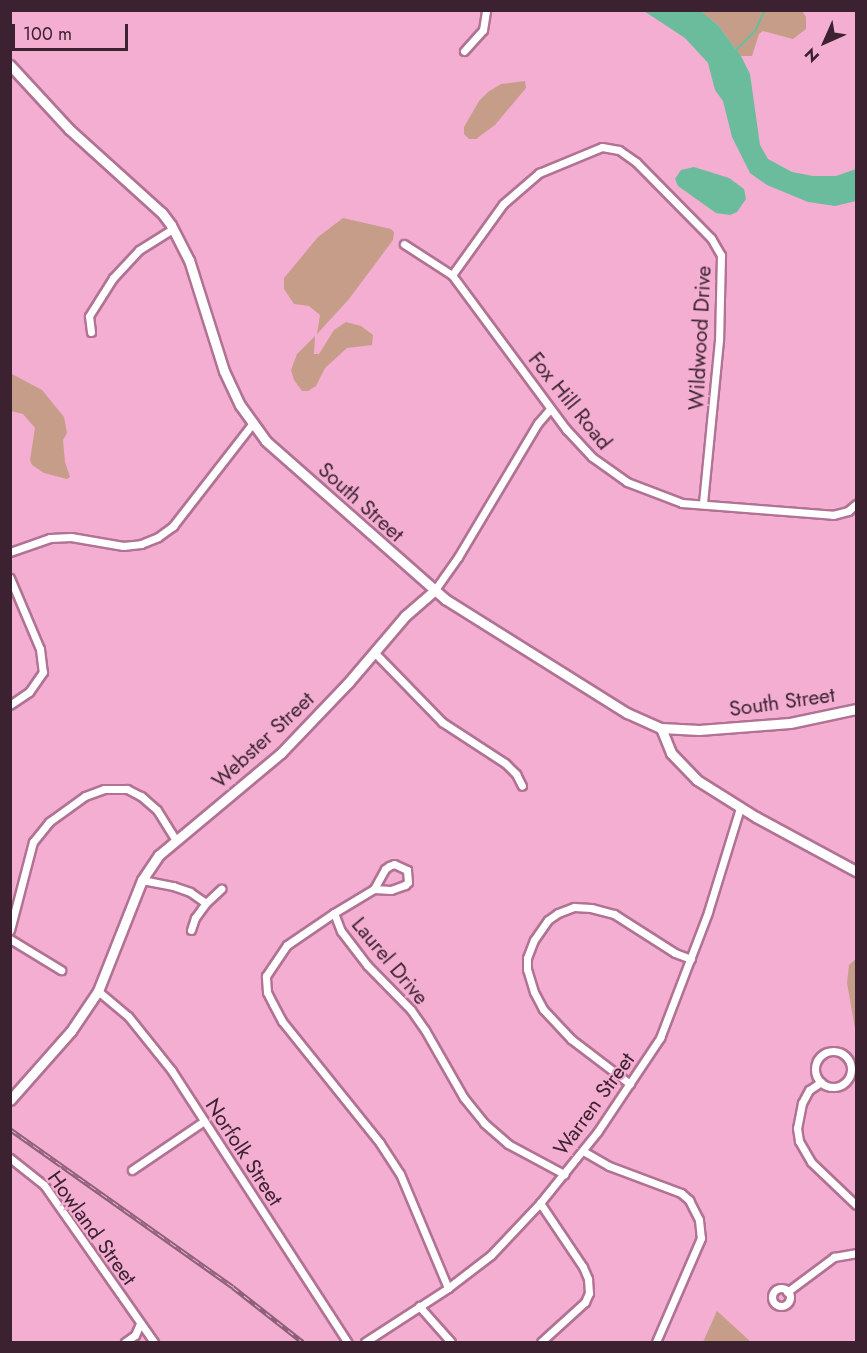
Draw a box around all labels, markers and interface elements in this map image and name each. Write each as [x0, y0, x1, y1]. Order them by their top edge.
scale bar [15, 12, 130, 50]
north arrow [795, 12, 855, 72]
text: 100 m [23, 21, 72, 47]
text: N [799, 42, 825, 68]
street label: Wildwood Drive [684, 265, 716, 411]
street label: Fox Hill Road [523, 347, 617, 455]
street label: South Street [313, 457, 409, 547]
street label: South Street [728, 682, 836, 722]
street label: Webster Street [207, 687, 319, 793]
street label: Laurel Drive [346, 912, 434, 1010]
street label: Warren Street [548, 1048, 640, 1160]
street label: Norfolk Street [200, 1094, 288, 1210]
street label: Howland Street [42, 1166, 142, 1290]

